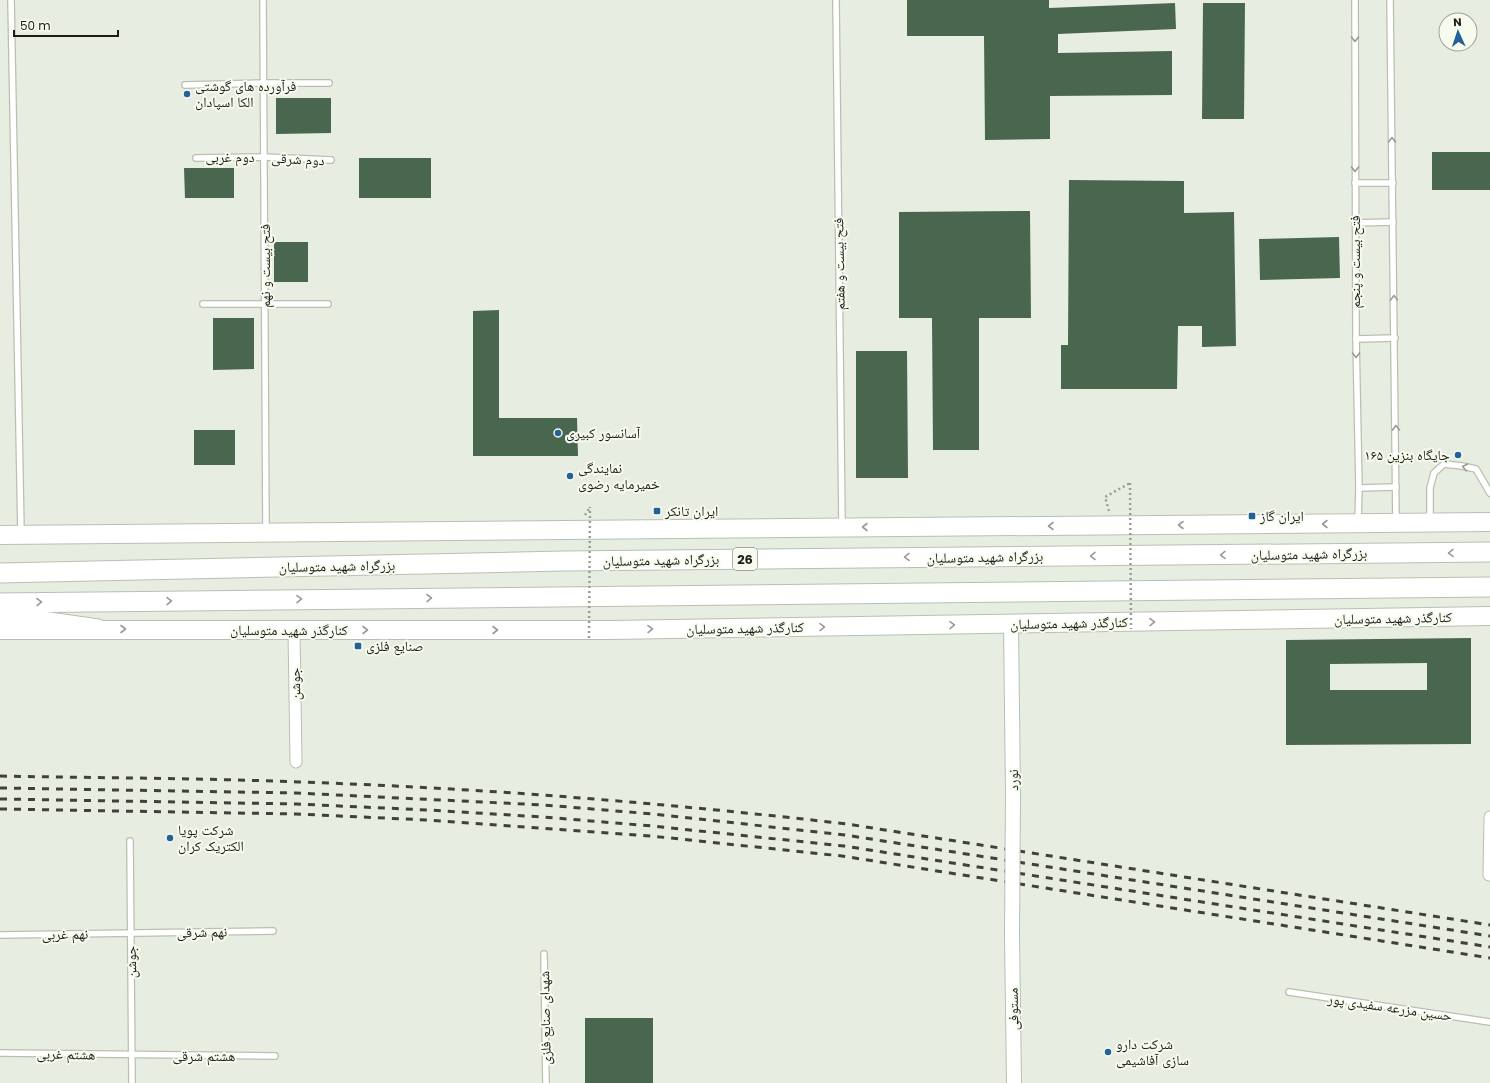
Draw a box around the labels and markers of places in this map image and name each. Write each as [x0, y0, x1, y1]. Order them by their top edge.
place label: فرآورده های گوشتی الکا اسپادان [195, 76, 296, 112]
marker: فرآورده های گوشتی الکا اسپادان [182, 89, 192, 99]
place label: آسانسور کبیری [566, 423, 641, 443]
marker: آسانسور کبیری [553, 428, 563, 438]
place label: جایگاه بنزین ۱۶۵ [1364, 445, 1450, 465]
marker: جایگاه بنزین ۱۶۵ [1453, 450, 1463, 460]
place label: نمایندگی خمیرمایه رضوی [578, 458, 660, 494]
marker: نمایندگی خمیرمایه رضوی [565, 471, 575, 481]
place label: ایران تانکر [664, 501, 718, 521]
marker: ایران تانکر [652, 506, 662, 516]
place label: ایران گاز [1259, 506, 1304, 526]
marker: ایران گاز [1247, 511, 1257, 521]
place label: صنایع فلزی [366, 636, 423, 656]
marker: صنایع فلزی [353, 641, 363, 651]
place label: شرکت پویا الکتریک کران [178, 820, 244, 856]
marker: شرکت پویا الکتریک کران [165, 833, 175, 843]
place label: شرکت دارو سازی آفاشیمی [1116, 1034, 1189, 1070]
marker: شرکت دارو سازی آفاشیمی [1103, 1047, 1113, 1057]

